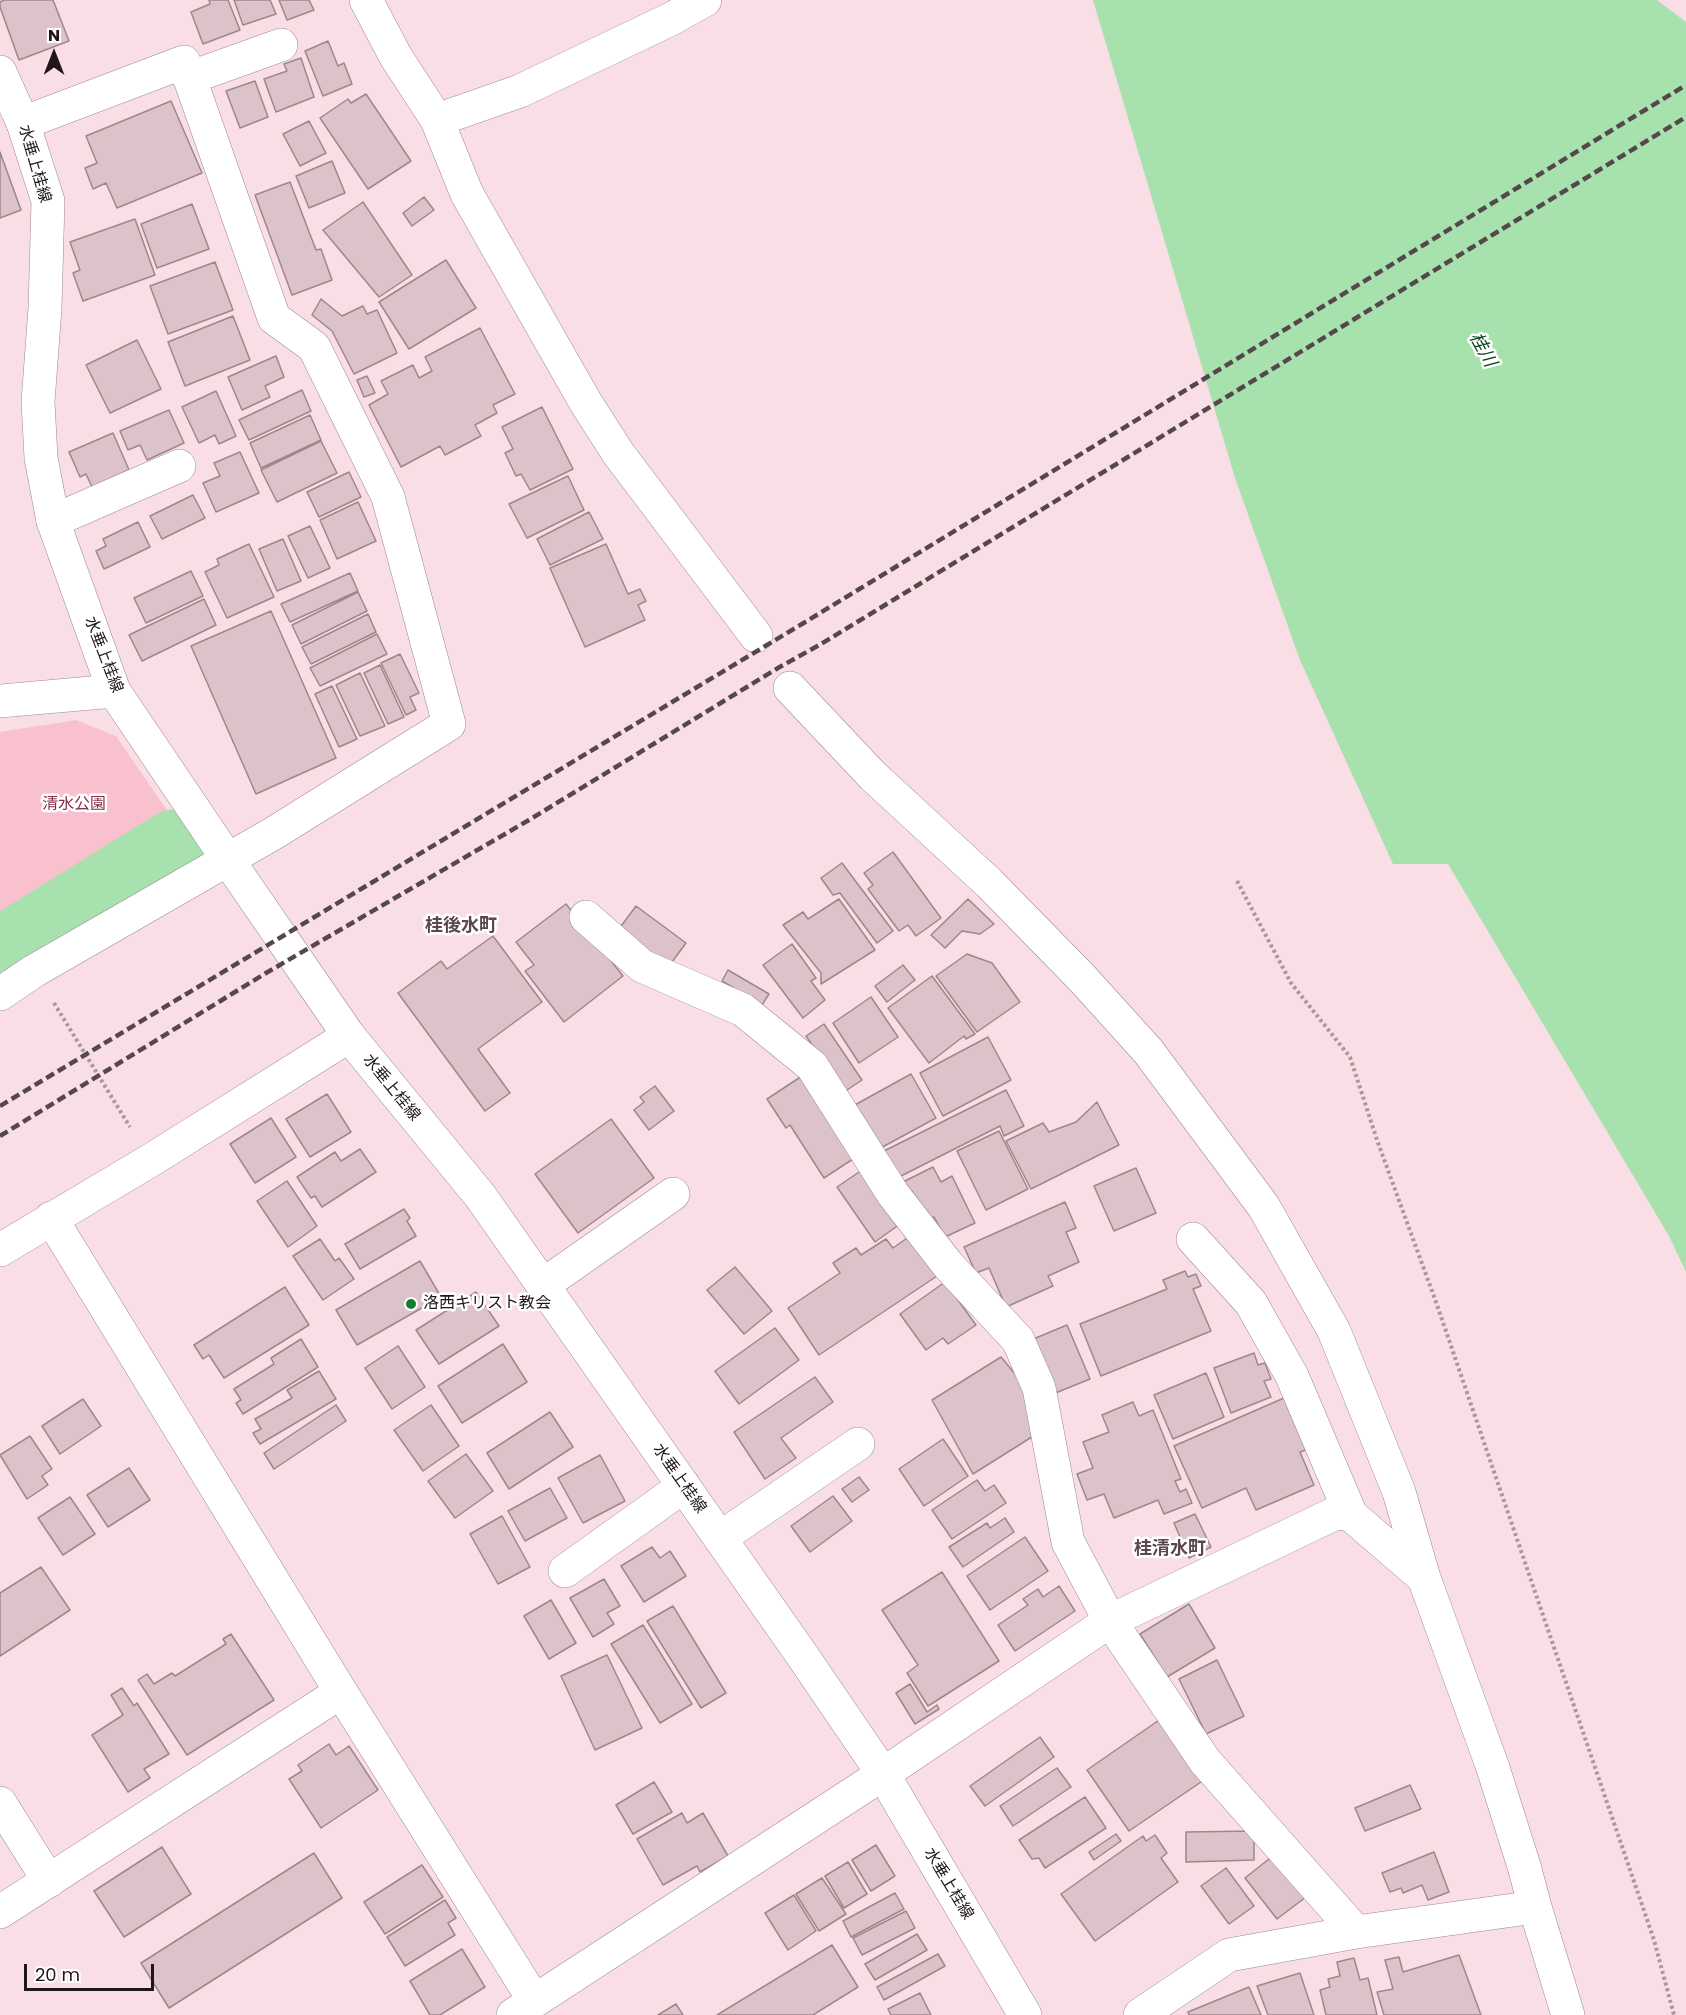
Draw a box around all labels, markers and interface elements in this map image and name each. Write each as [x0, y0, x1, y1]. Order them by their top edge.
north arrow [24, 24, 84, 84]
text: N [48, 24, 60, 47]
street label: 水垂上桂線 [14, 123, 54, 205]
water label: 桂川 [1464, 329, 1500, 371]
street label: 水垂上桂線 [80, 614, 126, 696]
park label: 清水公園 [42, 795, 106, 815]
district label: 桂後水町 [425, 915, 497, 937]
street label: 水垂上桂線 [358, 1051, 424, 1125]
place label: 洛西キリスト教会 [423, 1294, 551, 1314]
marker: 洛西キリスト教会 [404, 1297, 418, 1311]
street label: 水垂上桂線 [648, 1441, 710, 1517]
district label: 桂清水町 [1134, 1538, 1206, 1560]
street label: 水垂上桂線 [919, 1845, 977, 1923]
scale bar [27, 1952, 158, 1990]
text: 20 m [35, 1962, 80, 1987]

